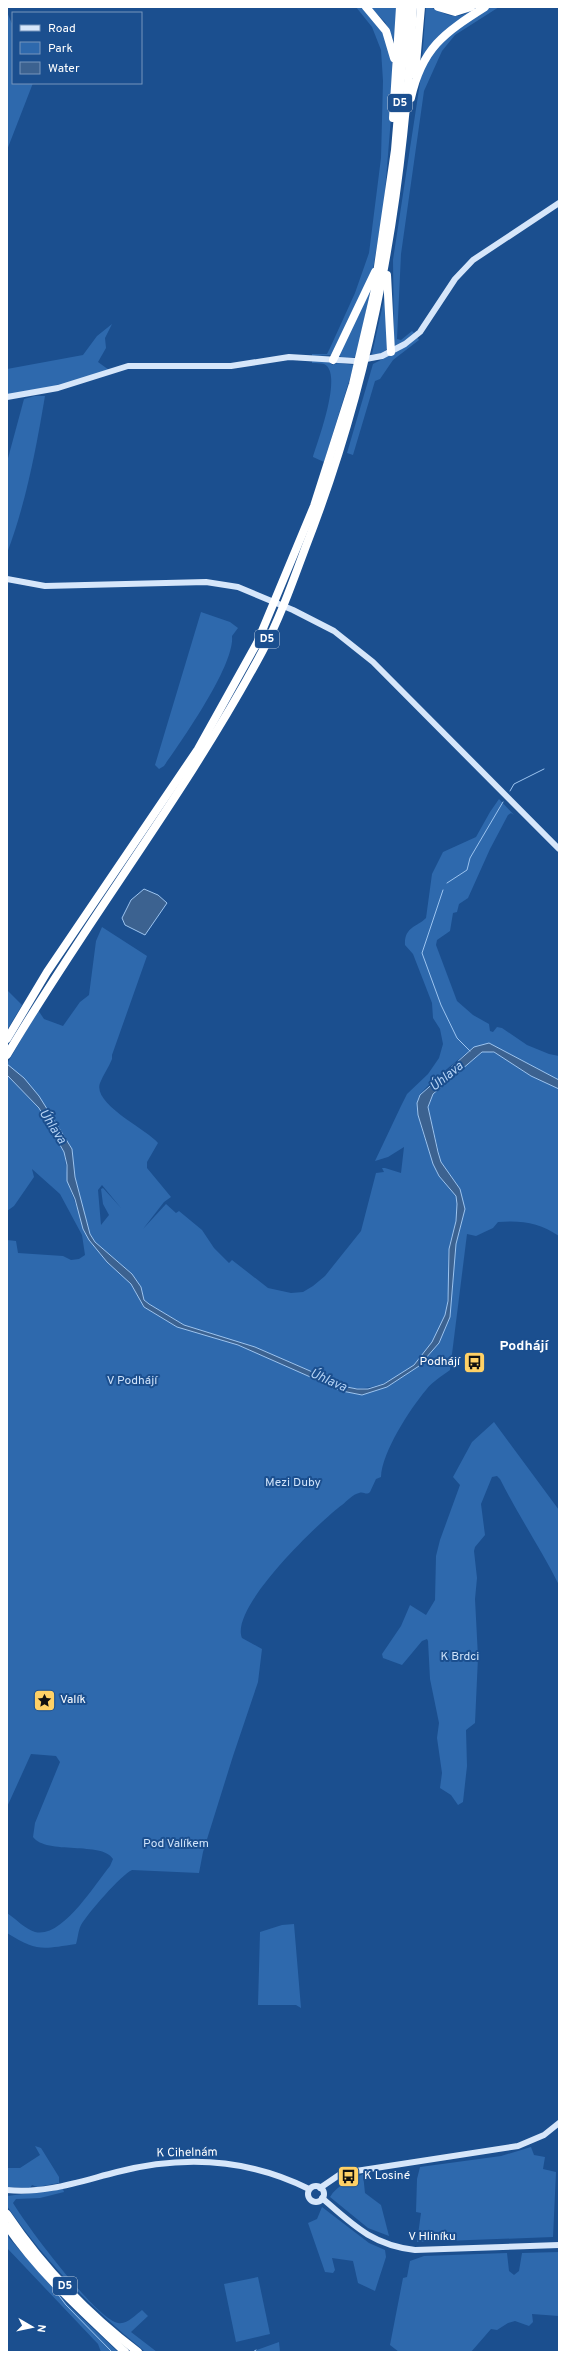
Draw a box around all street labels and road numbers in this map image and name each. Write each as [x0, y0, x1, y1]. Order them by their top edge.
road number: D5 [388, 94, 412, 112]
road number: D5 [255, 630, 279, 648]
street label: K Cihelnám [156, 2144, 218, 2162]
street label: V Hliníku [408, 2229, 456, 2245]
road number: D5 [53, 2277, 77, 2295]

